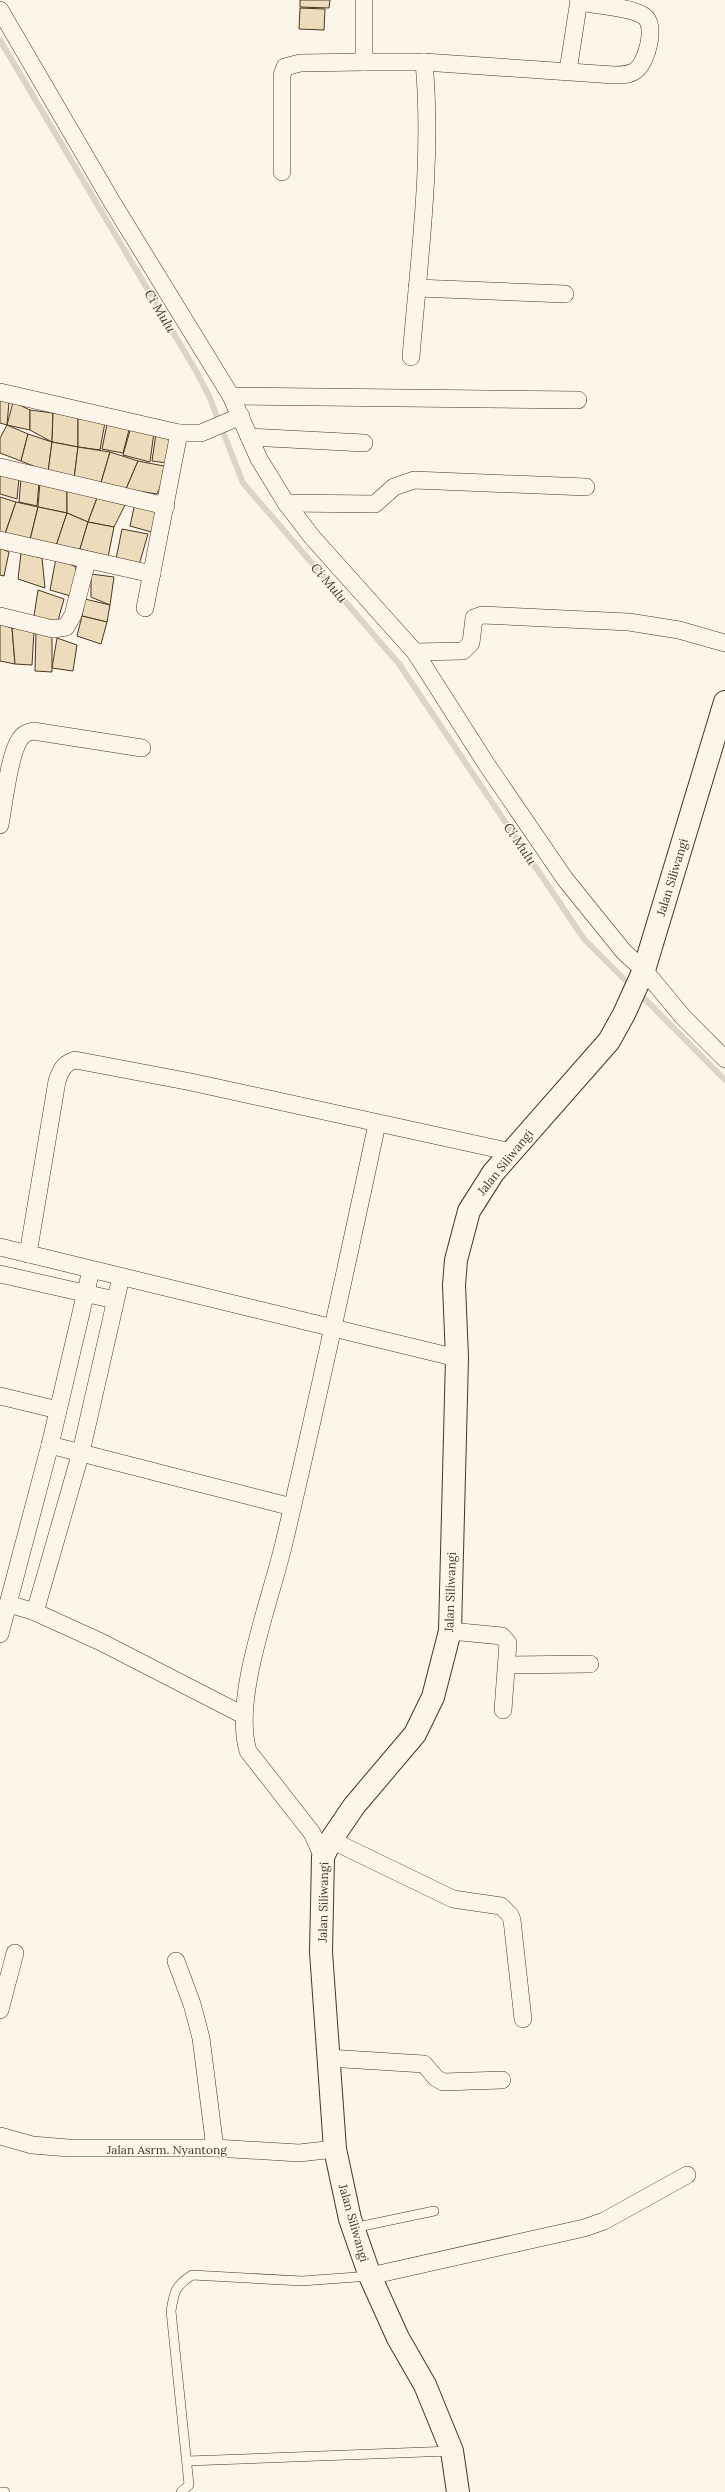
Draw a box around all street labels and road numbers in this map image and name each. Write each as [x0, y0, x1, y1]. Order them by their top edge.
street label: Jalan Siliwangi [653, 836, 691, 919]
street label: Jalan Siliwangi [473, 1126, 536, 1199]
street label: Jalan Siliwangi [441, 1552, 459, 1633]
street label: Jalan Siliwangi [315, 1862, 331, 1943]
street label: Jalan Asrm. Nyantong [106, 2142, 227, 2157]
street label: Jalan Siliwangi [335, 2181, 372, 2264]

